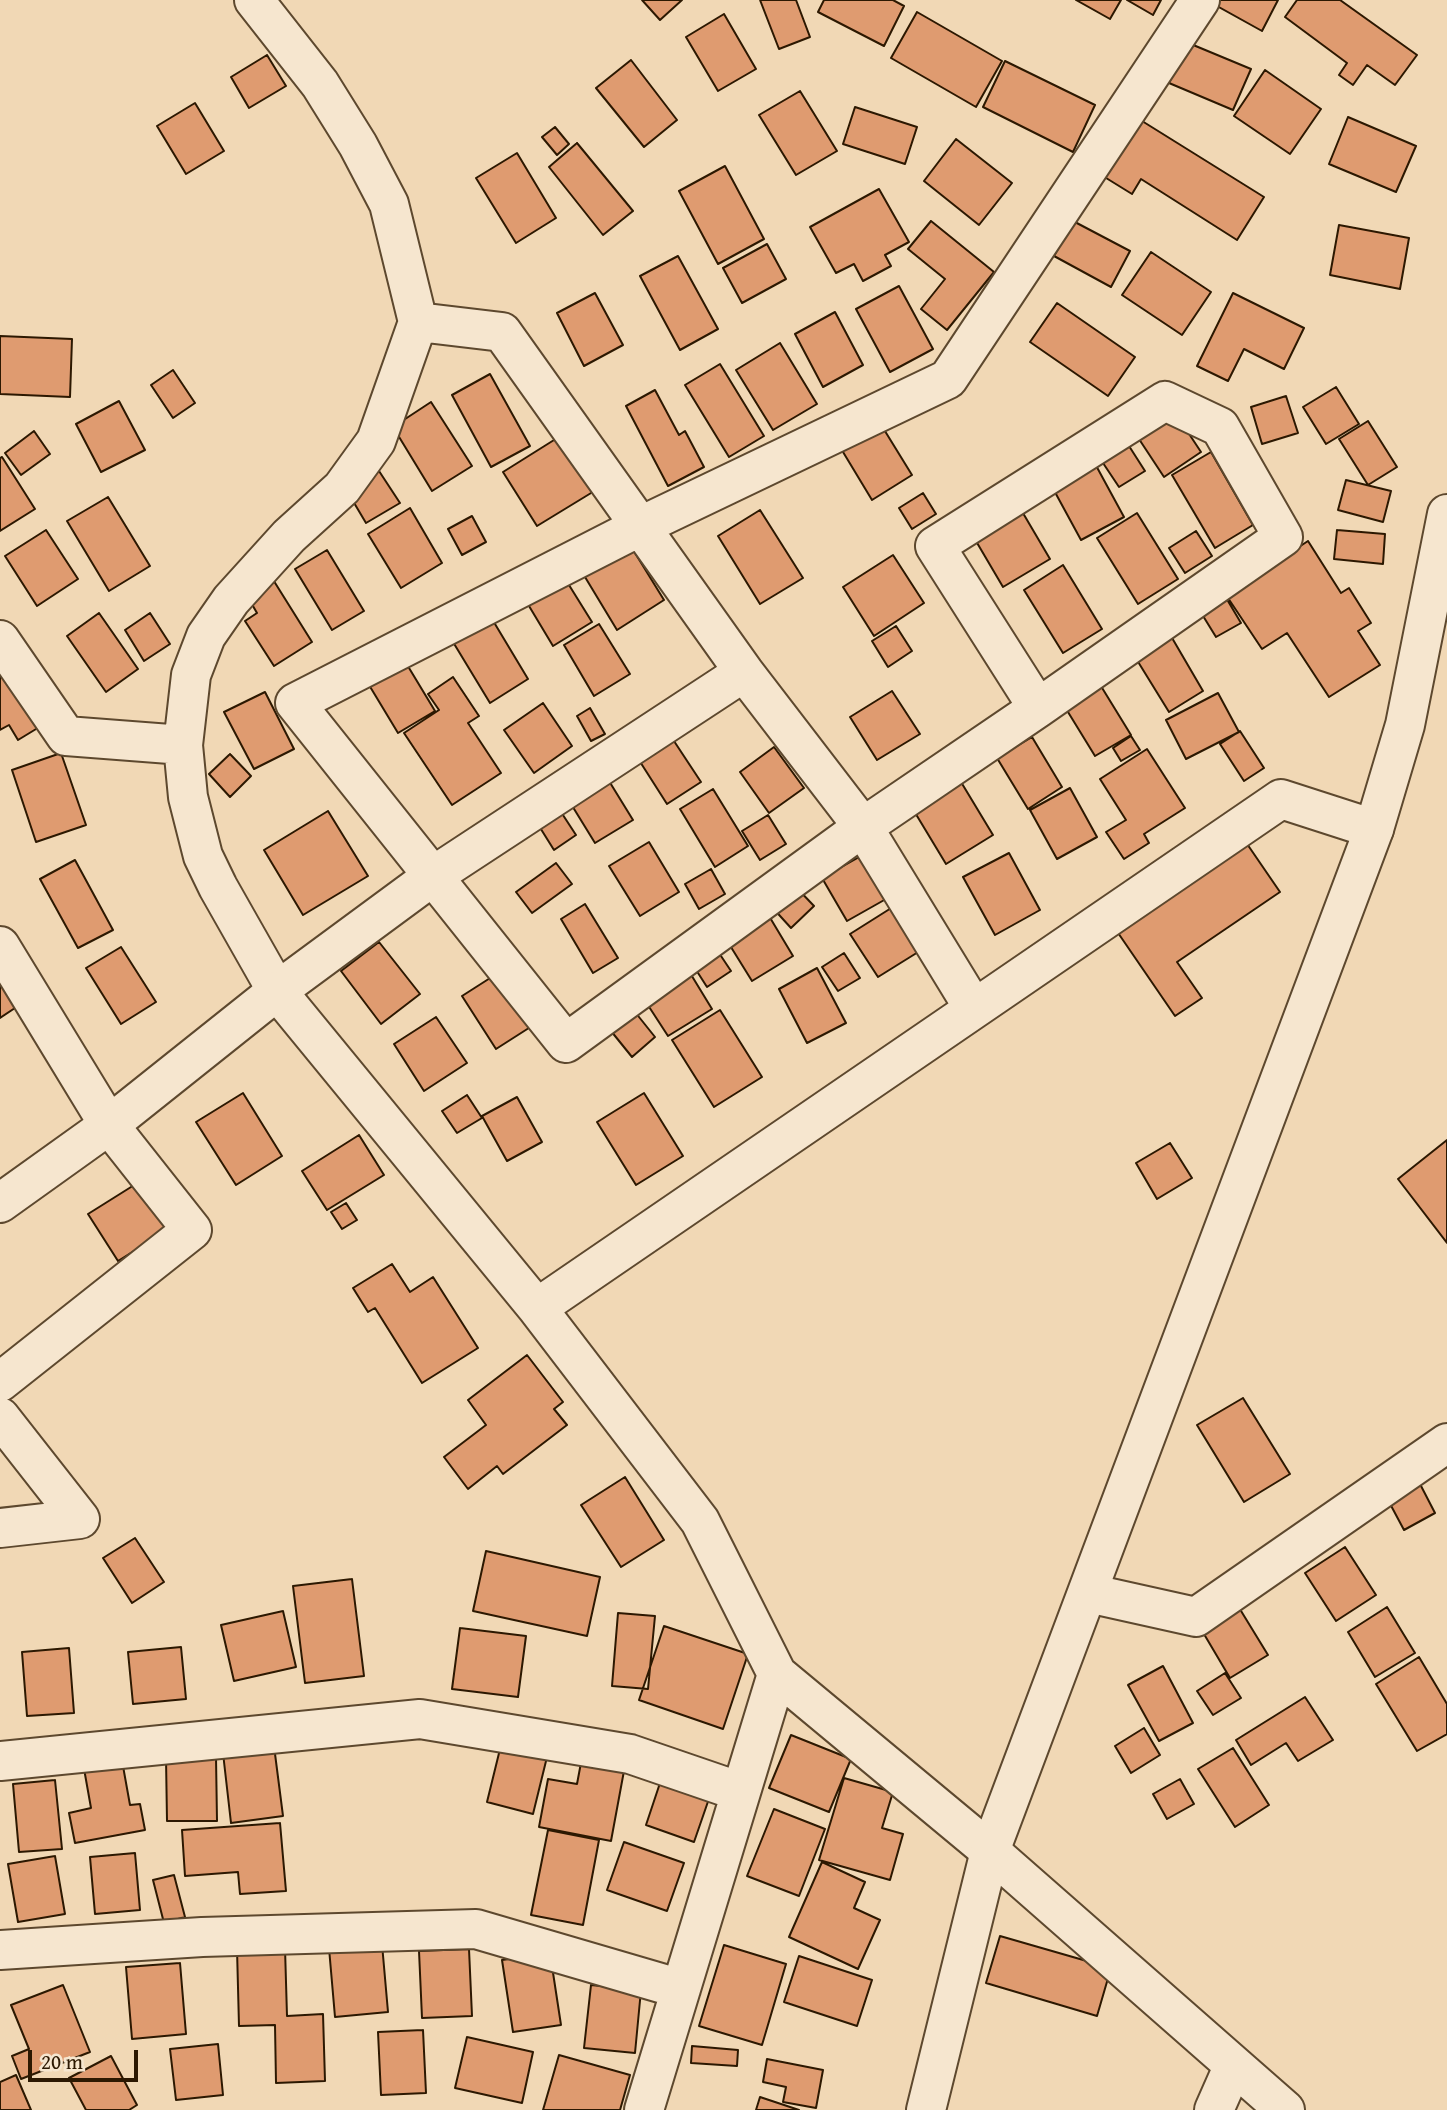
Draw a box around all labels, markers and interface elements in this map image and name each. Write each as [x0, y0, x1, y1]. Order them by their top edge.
scale bar [32, 2036, 142, 2080]
text: 20 m [41, 2046, 83, 2077]

